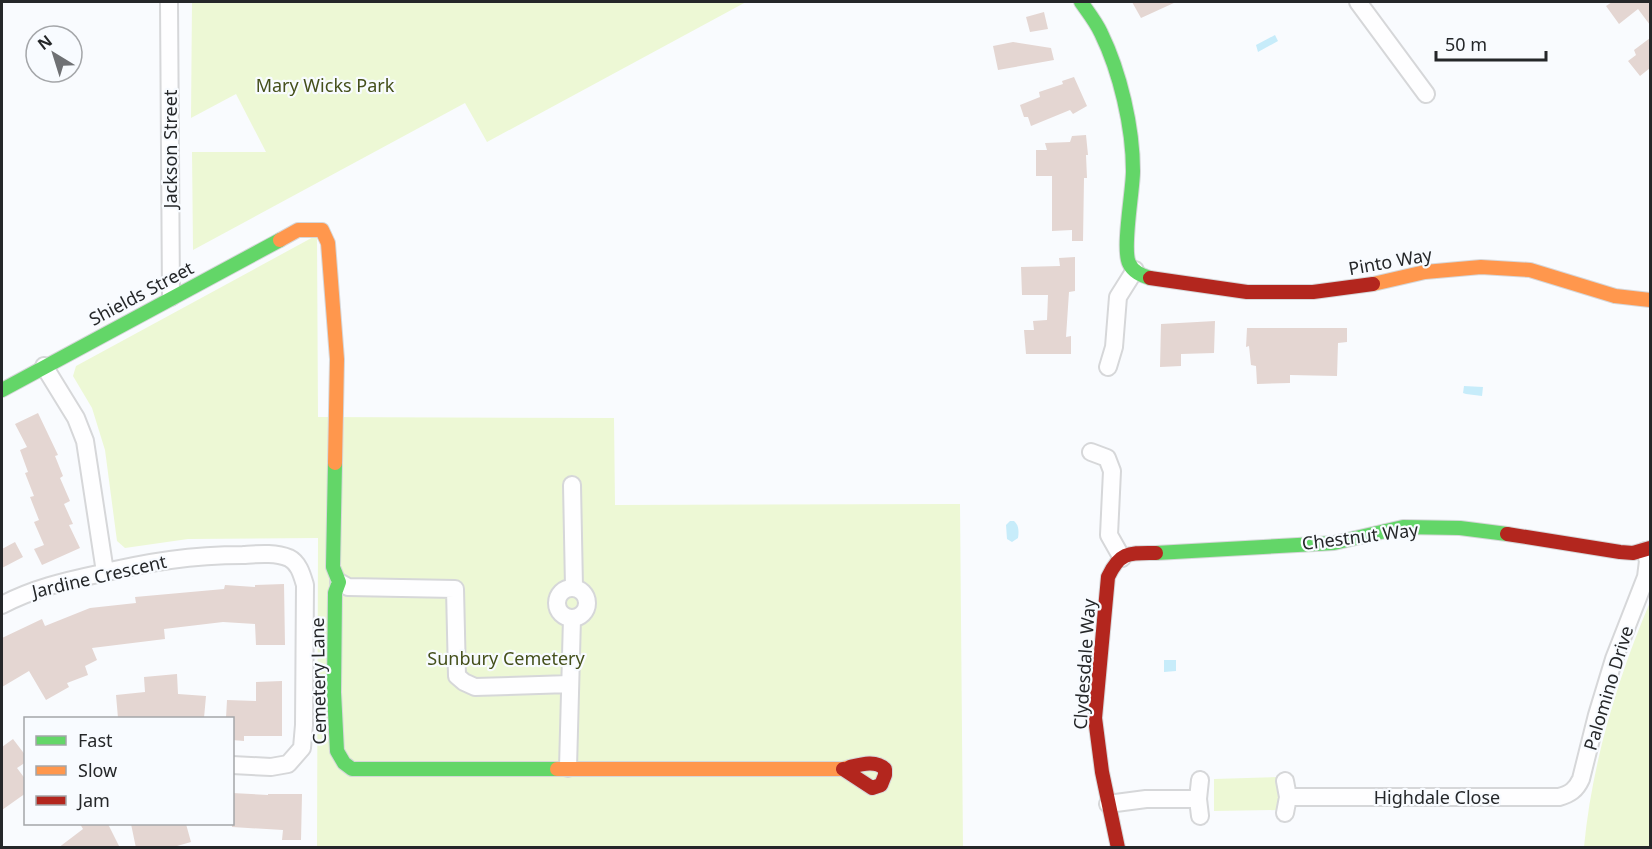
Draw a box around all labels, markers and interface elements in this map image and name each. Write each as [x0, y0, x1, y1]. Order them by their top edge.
north arrow [24, 24, 84, 84]
scale bar [1436, 24, 1546, 62]
text: N [33, 30, 57, 55]
text: 50 m [1445, 32, 1487, 56]
park label: Mary Wicks Park [256, 73, 395, 97]
street label: Jackson Street [158, 89, 182, 210]
street label: Pinto Way [1346, 242, 1434, 280]
street label: Shields Street [85, 255, 198, 331]
street label: Chestnut Way [1301, 517, 1420, 555]
street label: Jardine Crescent [27, 549, 169, 604]
street label: Clydesdale Way [1067, 597, 1101, 730]
street label: Cemetery Lane [305, 617, 331, 745]
street label: Palomino Drive [1578, 623, 1638, 753]
park label: Sunbury Cemetery [427, 646, 586, 670]
legend [24, 717, 234, 825]
text: Fast [78, 728, 113, 752]
text: Slow [78, 758, 117, 782]
street label: Highdale Close [1374, 785, 1500, 809]
text: Jam [76, 788, 110, 812]

